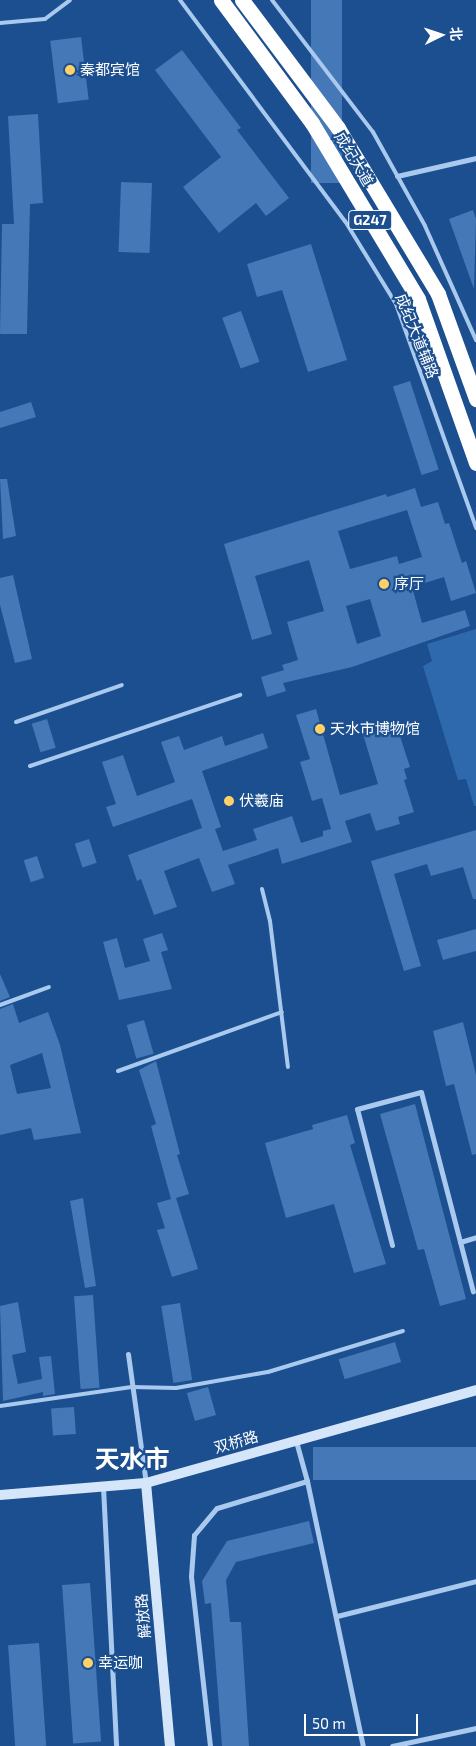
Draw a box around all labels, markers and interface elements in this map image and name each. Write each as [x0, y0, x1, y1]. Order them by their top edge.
north arrow [416, 10, 466, 60]
text: 北 [447, 26, 465, 41]
place label: 秦都宾馆 [80, 61, 140, 79]
marker: 秦都宾馆 [64, 64, 76, 76]
street label: 成纪大道 [331, 129, 377, 189]
road number: G247 [348, 208, 392, 232]
street label: 成纪大道辅路 [392, 291, 442, 381]
place label: 序厅 [394, 575, 424, 593]
marker: 序厅 [378, 578, 390, 590]
place label: 天水市博物馆 [330, 720, 420, 738]
marker: 天水市博物馆 [314, 723, 326, 735]
place label: 伏羲庙 [239, 792, 284, 810]
marker: 伏羲庙 [223, 795, 235, 807]
street label: 双桥路 [212, 1427, 260, 1457]
district label: 天水市 [95, 1443, 169, 1473]
street label: 解放路 [132, 1593, 154, 1639]
place label: 幸运咖 [98, 1654, 143, 1672]
marker: 幸运咖 [82, 1657, 94, 1669]
scale bar [306, 1704, 420, 1736]
text: 50 m [312, 1714, 346, 1732]

